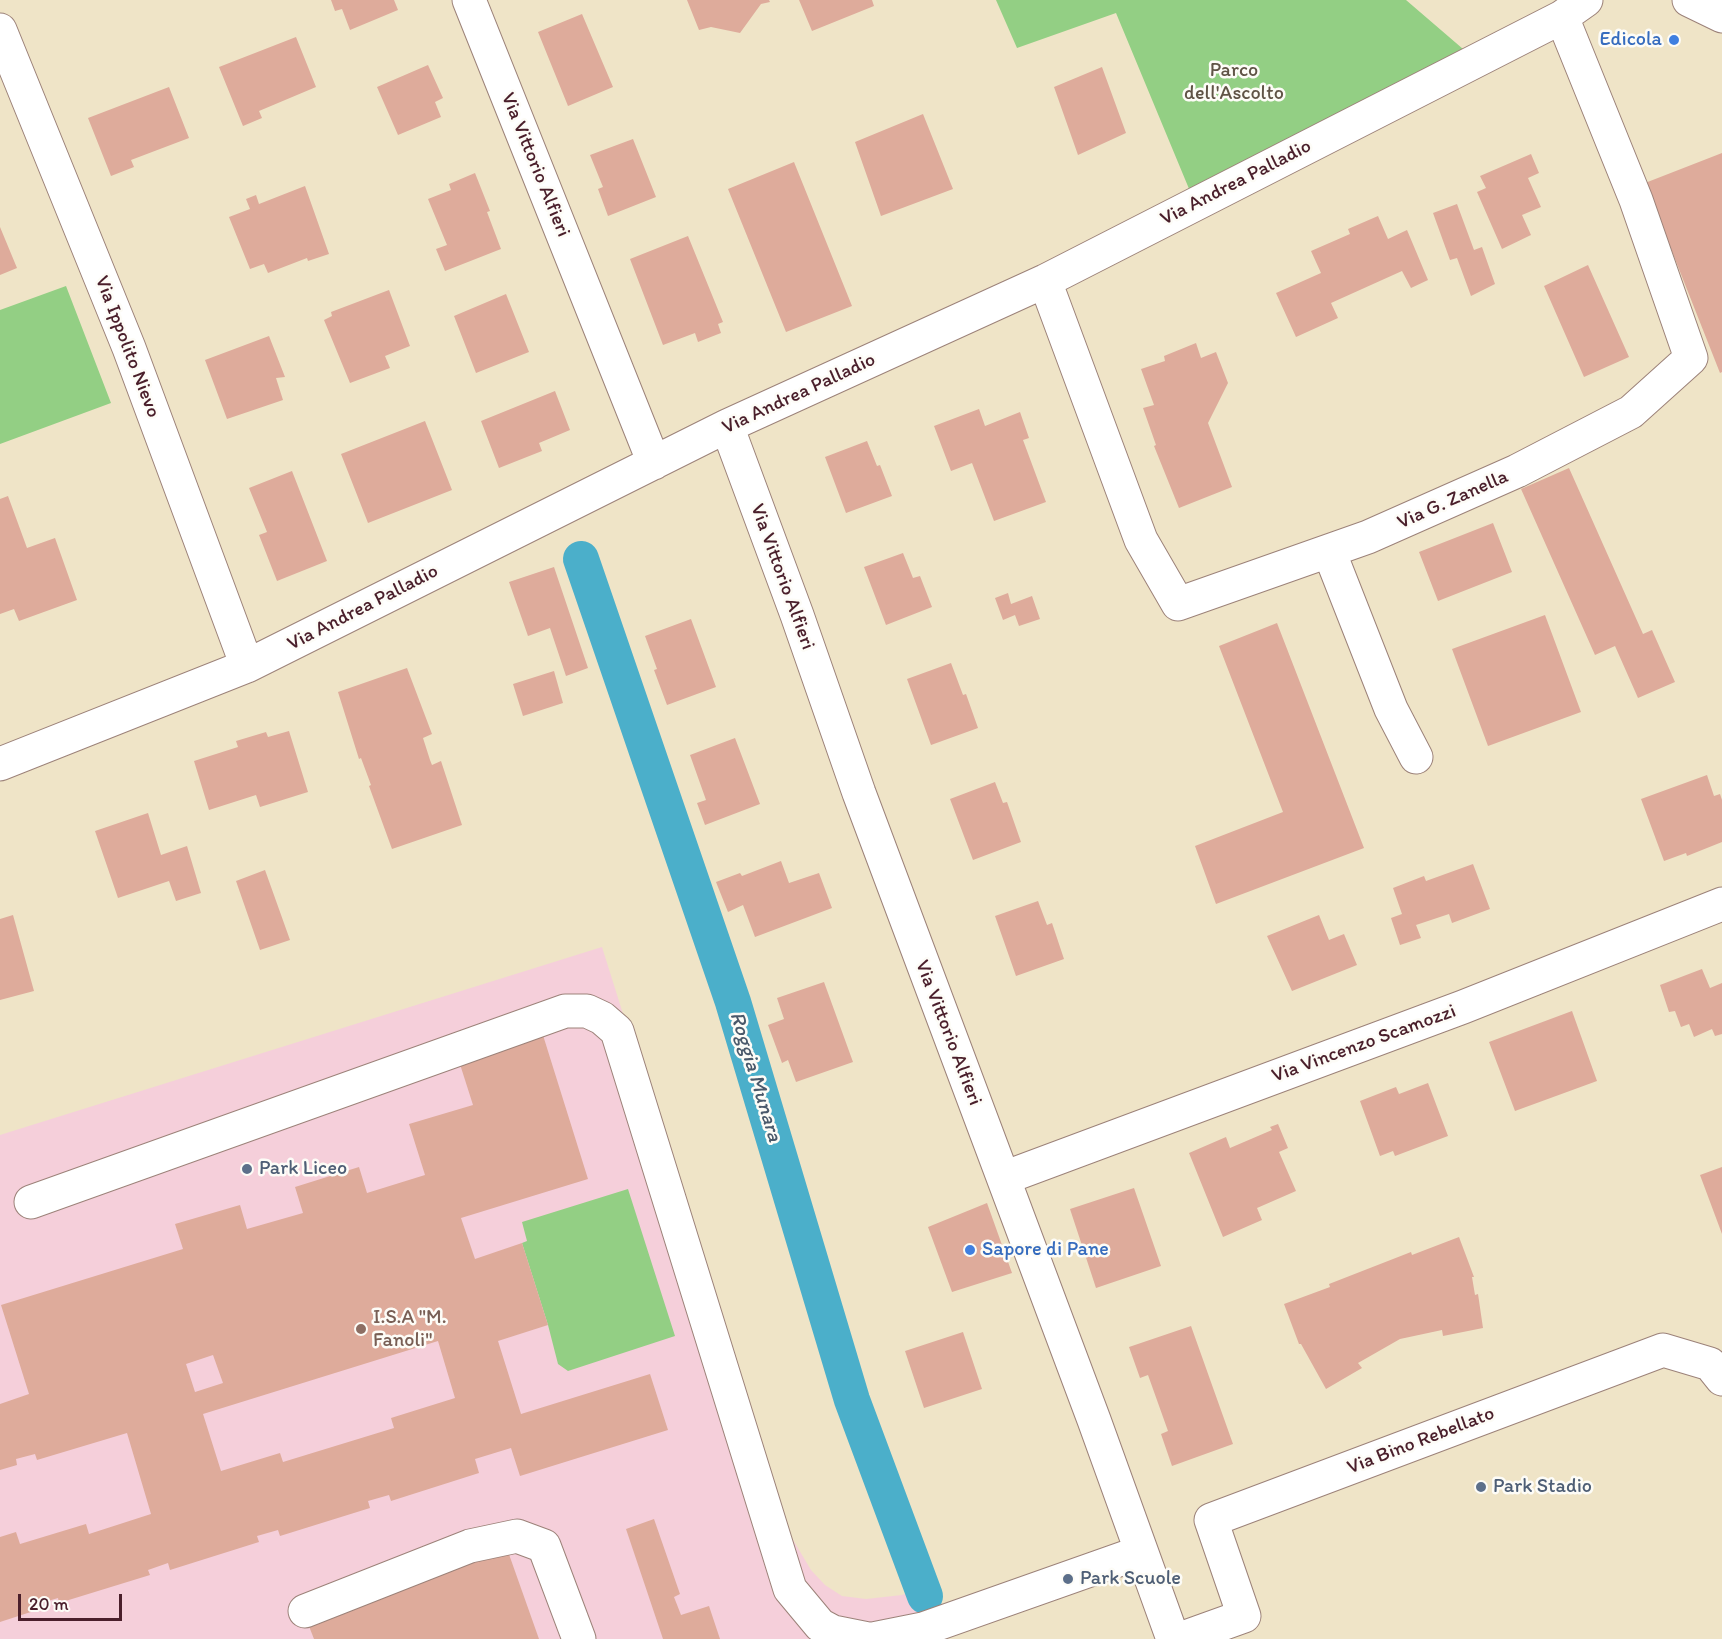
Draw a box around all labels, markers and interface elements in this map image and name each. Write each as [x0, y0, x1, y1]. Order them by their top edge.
place label: Edicola [1600, 28, 1662, 52]
marker: Edicola [1667, 33, 1681, 47]
park label: Parco dell'Ascolto [1184, 59, 1284, 106]
street label: Via Vittorio Alfieri [495, 89, 575, 241]
street label: Via Andrea Palladio [1156, 135, 1316, 231]
street label: Via Ippolito Nievo [89, 273, 165, 421]
street label: Via Andrea Palladio [719, 348, 879, 440]
street label: Via G. Zanella [1394, 465, 1512, 535]
street label: Via Vittorio Alfieri [744, 501, 820, 653]
street label: Via Andrea Palladio [283, 560, 443, 656]
street label: Via Vittorio Alfieri [909, 957, 987, 1109]
street label: Via Vincenzo Scamozzi [1269, 1000, 1459, 1088]
water label: Roggia Munara [723, 1009, 787, 1145]
place label: Park Liceo [259, 1157, 347, 1181]
marker: Park Liceo [240, 1162, 254, 1176]
place label: Sapore di Pane [982, 1238, 1109, 1262]
marker: Sapore di Pane [963, 1243, 977, 1257]
place label: I.S.A "M. Fanoli" [373, 1306, 447, 1353]
marker: I.S.A "M. Fanoli" [354, 1322, 368, 1336]
street label: Via Bino Rebellato [1344, 1402, 1498, 1480]
place label: Park Stadio [1493, 1475, 1592, 1499]
marker: Park Stadio [1474, 1480, 1488, 1494]
place label: Park Scuole [1080, 1567, 1181, 1591]
marker: Park Scuole [1061, 1572, 1075, 1586]
scale bar [21, 1582, 124, 1620]
text: 20 m [29, 1593, 69, 1615]

